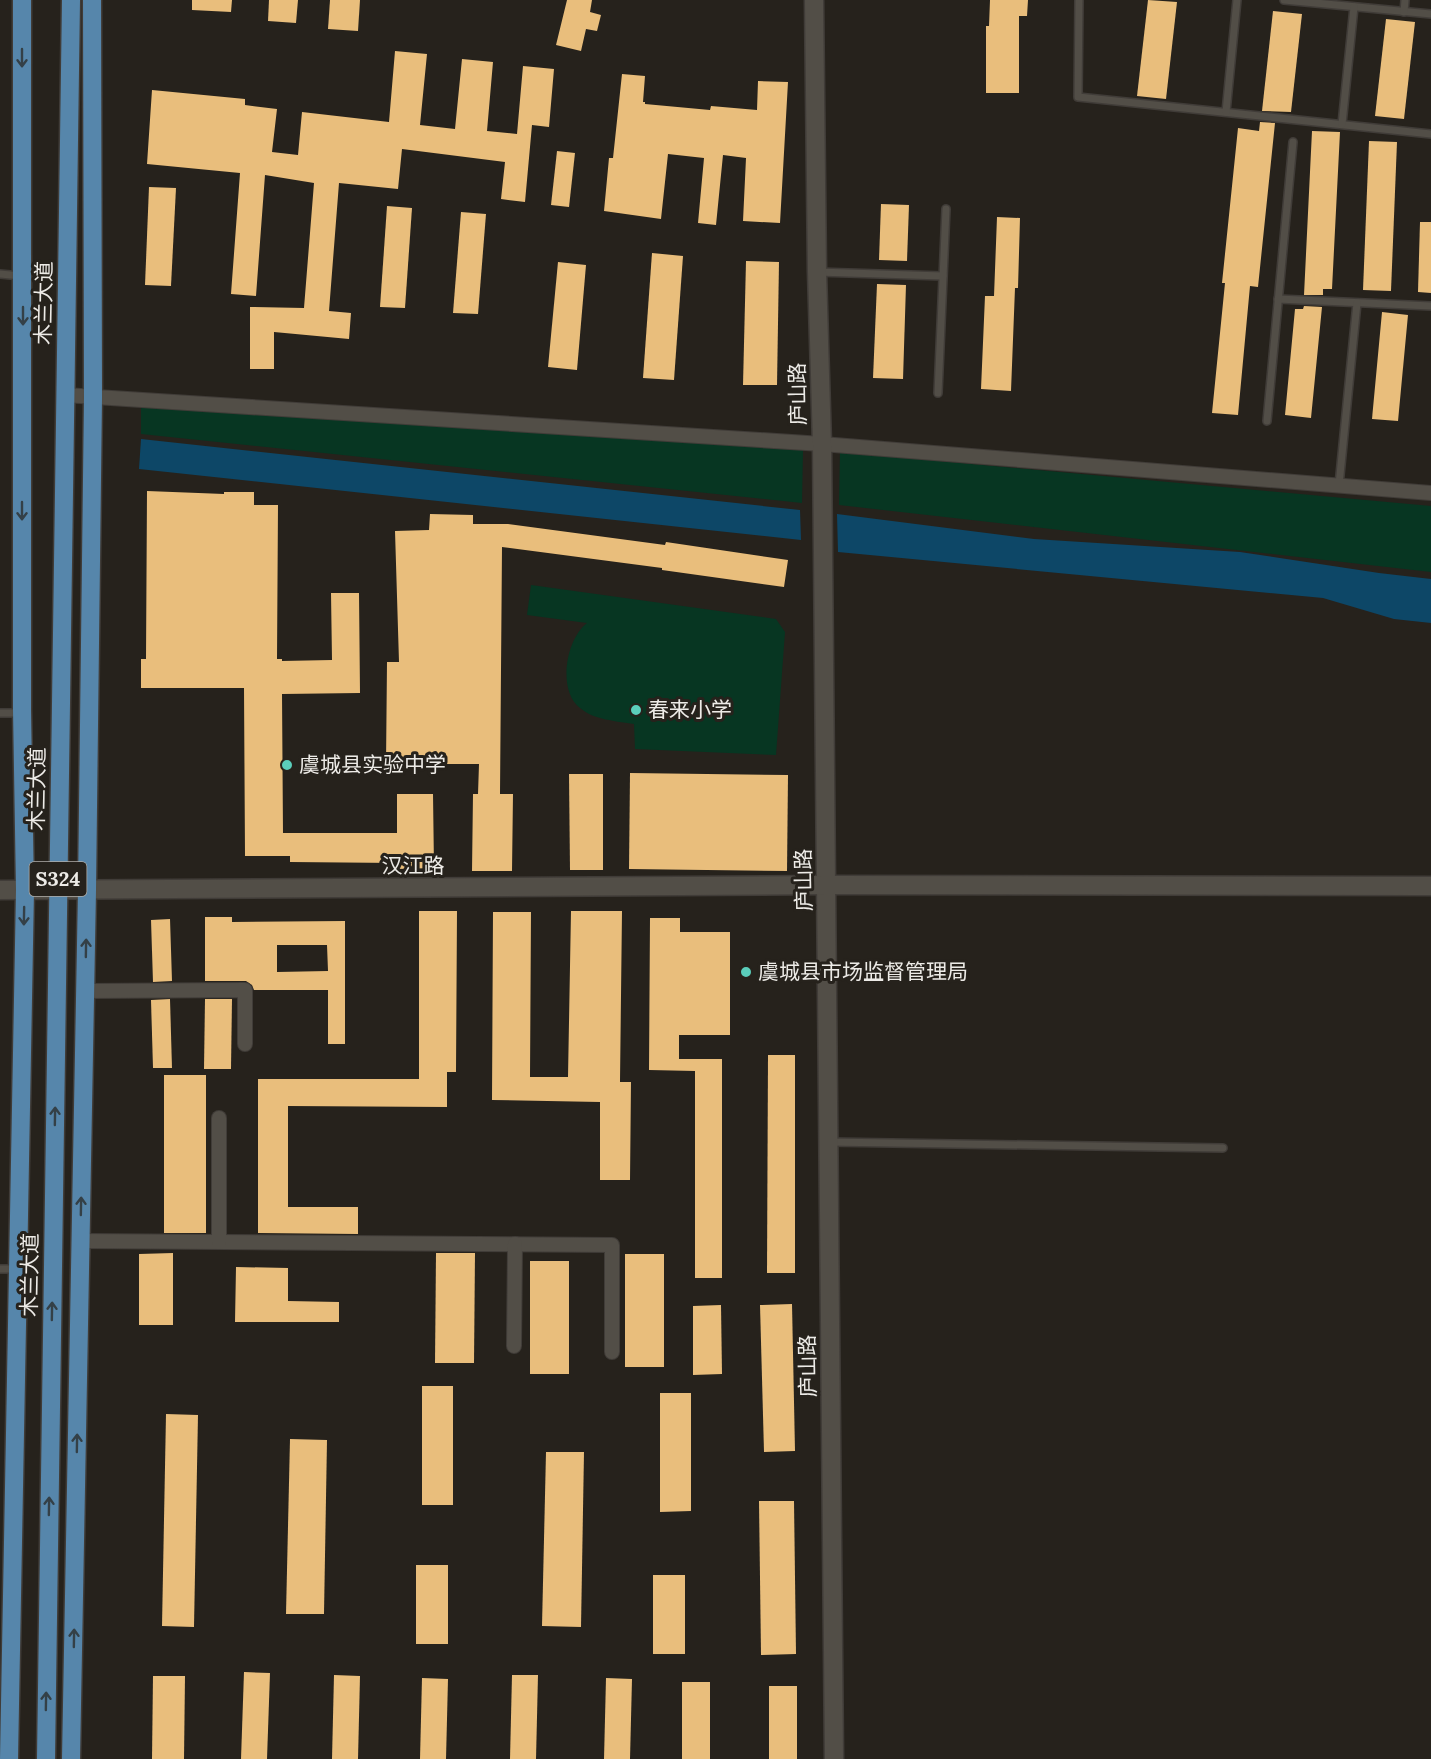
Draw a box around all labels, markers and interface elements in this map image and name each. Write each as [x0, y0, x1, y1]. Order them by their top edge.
one-way arrow [16, 48, 28, 68]
street label: 木兰大道 [29, 261, 58, 345]
one-way arrow [17, 306, 29, 326]
street label: 庐山路 [783, 362, 812, 426]
one-way arrow [16, 501, 28, 521]
place label: 春来小学 [648, 696, 732, 723]
marker: 春来小学 [629, 703, 643, 717]
street label: 木兰大道 [22, 747, 51, 831]
place label: 虞城县实验中学 [299, 751, 446, 778]
marker: 虞城县实验中学 [280, 758, 294, 772]
street label: 庐山路 [789, 848, 818, 912]
street label: 汉江路 [382, 852, 445, 879]
road number: S324 [29, 862, 86, 896]
one-way arrow [18, 906, 30, 926]
one-way arrow [80, 938, 92, 958]
place label: 虞城县市场监督管理局 [758, 958, 968, 985]
marker: 虞城县市场监督管理局 [739, 965, 753, 979]
one-way arrow [49, 1106, 61, 1126]
one-way arrow [75, 1196, 87, 1216]
street label: 木兰大道 [15, 1233, 44, 1317]
one-way arrow [46, 1301, 58, 1321]
street label: 庐山路 [793, 1334, 822, 1398]
one-way arrow [71, 1433, 83, 1453]
one-way arrow [43, 1496, 55, 1516]
one-way arrow [68, 1628, 79, 1648]
one-way arrow [41, 1691, 52, 1711]

